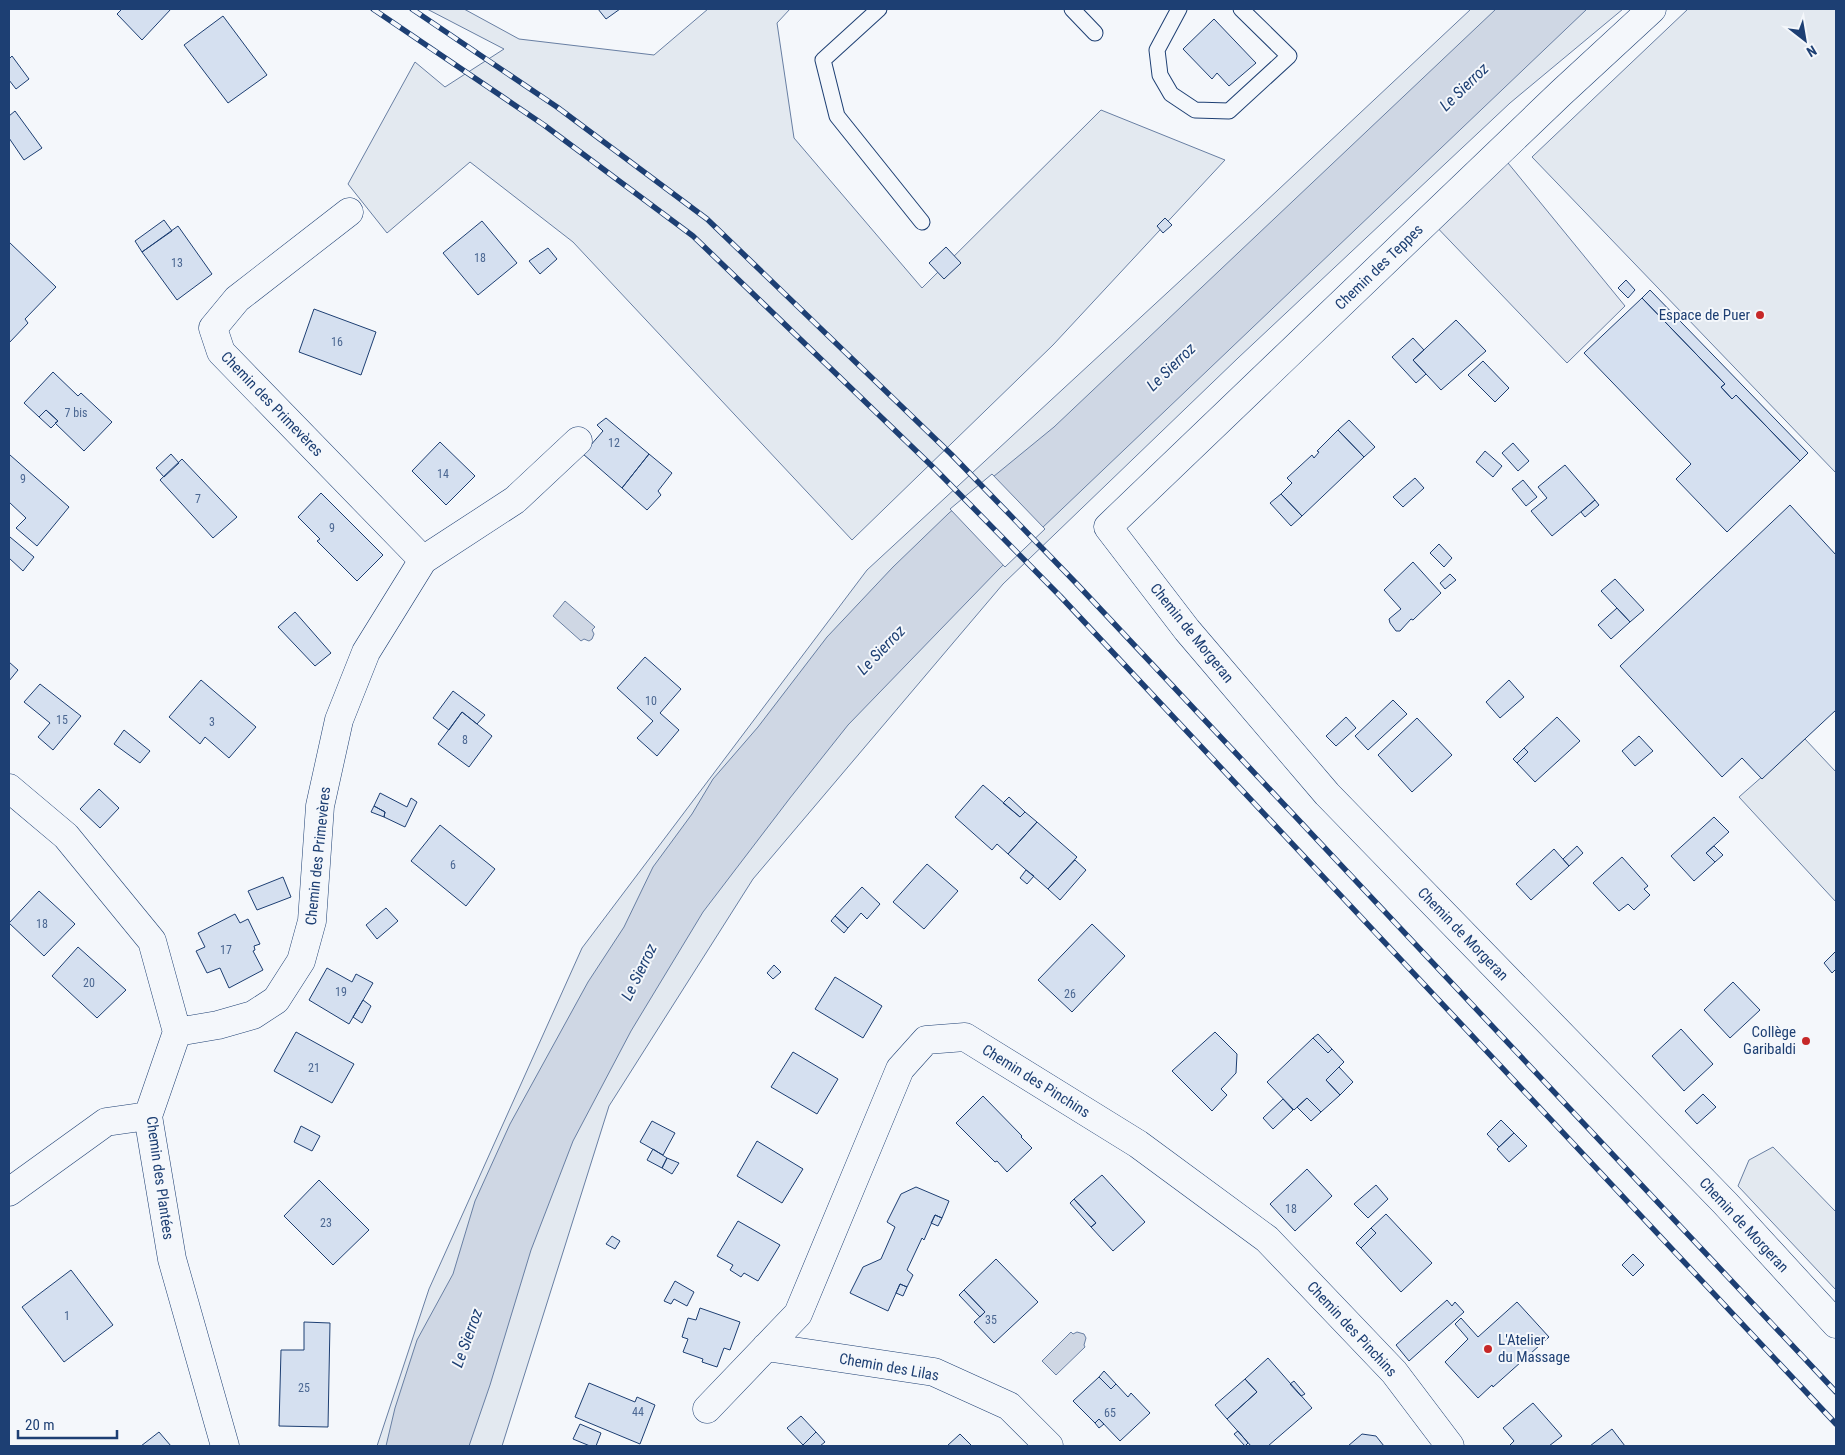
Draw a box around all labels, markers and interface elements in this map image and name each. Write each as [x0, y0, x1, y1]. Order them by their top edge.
north arrow [1780, 15, 1830, 65]
text: N [1804, 42, 1819, 60]
water label: Le Sierroz [1435, 59, 1493, 115]
street label: Chemin des Teppes [1331, 220, 1427, 314]
house number: 18 [474, 251, 486, 265]
house number: 13 [171, 256, 183, 270]
place label: Espace de Puer [1659, 306, 1750, 324]
marker: Espace de Puer [1754, 309, 1766, 321]
house number: 16 [331, 335, 343, 349]
water label: Le Sierroz [1142, 339, 1200, 395]
street label: Chemin des Primevères [217, 348, 327, 460]
house number: 7 bis [65, 406, 87, 420]
house number: 12 [608, 436, 620, 450]
house number: 14 [437, 467, 449, 481]
house number: 9 [20, 472, 26, 486]
house number: 7 [195, 492, 201, 506]
house number: 9 [329, 521, 335, 535]
street label: Chemin de Morgeran [1146, 580, 1238, 686]
water label: Le Sierroz [853, 621, 909, 679]
house number: 10 [645, 694, 657, 708]
house number: 15 [56, 713, 68, 727]
house number: 3 [209, 715, 215, 729]
house number: 8 [462, 733, 468, 747]
street label: Chemin des Primevères [302, 786, 334, 926]
house number: 6 [450, 858, 456, 872]
street label: Chemin de Morgeran [1414, 884, 1512, 984]
house number: 18 [36, 917, 48, 931]
water label: Le Sierroz [617, 940, 661, 1004]
house number: 17 [220, 943, 232, 957]
house number: 20 [83, 976, 95, 990]
house number: 19 [335, 985, 347, 999]
house number: 26 [1064, 987, 1076, 1001]
place label: Collège Garibaldi [1743, 1023, 1796, 1058]
marker: Collège Garibaldi [1800, 1035, 1812, 1047]
street label: Chemin des Pinchins [979, 1041, 1093, 1121]
house number: 21 [308, 1061, 320, 1075]
street label: Chemin des Plantées [142, 1115, 178, 1241]
street label: Chemin de Morgeran [1696, 1174, 1792, 1276]
house number: 18 [1285, 1202, 1297, 1216]
house number: 23 [320, 1216, 332, 1230]
street label: Chemin des Pinchins [1303, 1278, 1401, 1380]
water label: Le Sierroz [448, 1306, 486, 1370]
house number: 1 [64, 1309, 70, 1323]
house number: 35 [985, 1313, 997, 1327]
place label: L'Atelier du Massage [1498, 1331, 1570, 1366]
marker: L'Atelier du Massage [1482, 1343, 1494, 1355]
street label: Chemin des Lilas [838, 1349, 940, 1385]
house number: 25 [298, 1381, 310, 1395]
house number: 44 [632, 1405, 644, 1419]
house number: 65 [1104, 1406, 1116, 1420]
scale bar [18, 1408, 116, 1440]
text: 20 m [25, 1416, 55, 1434]

